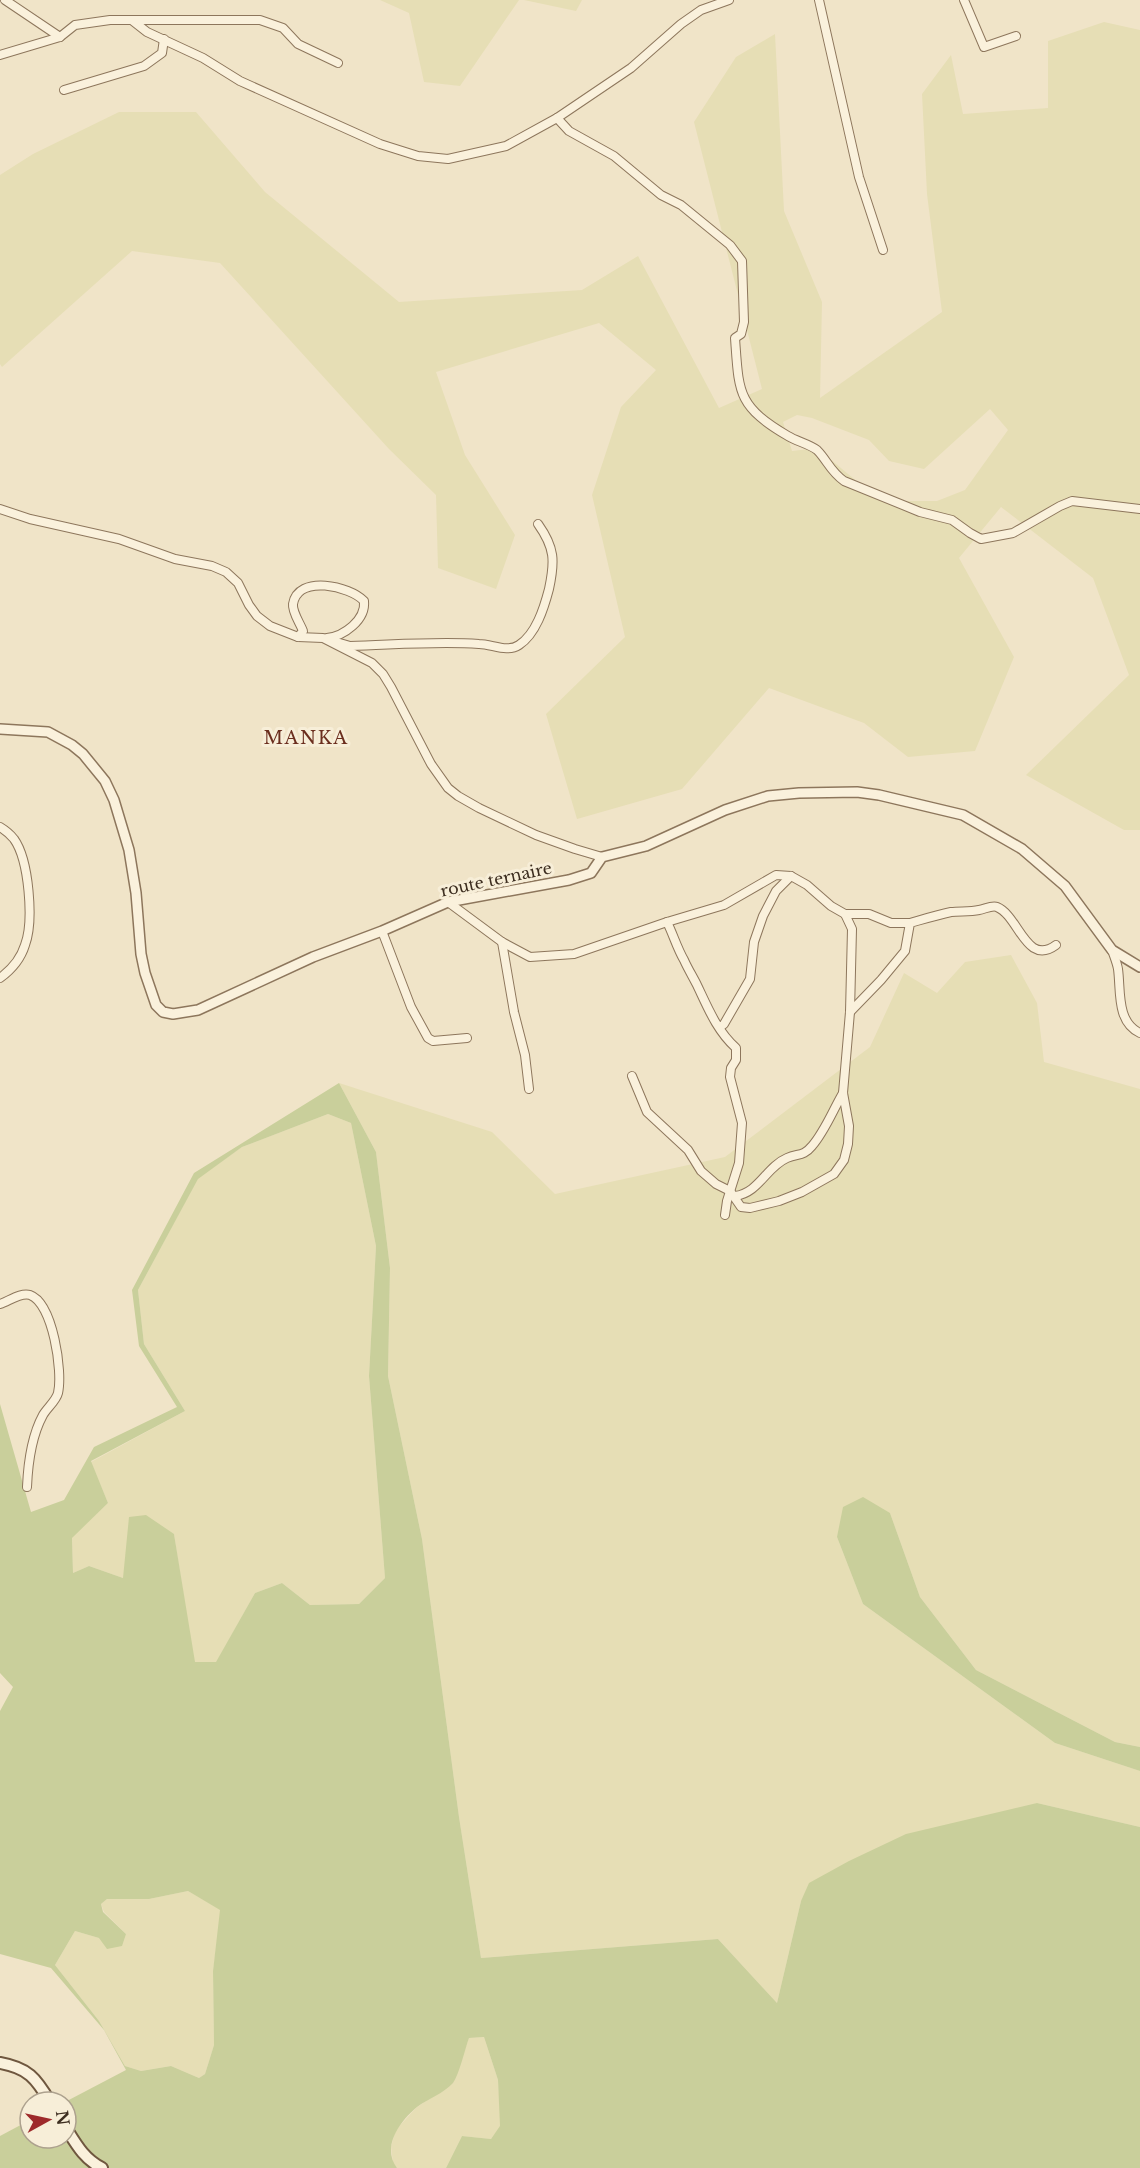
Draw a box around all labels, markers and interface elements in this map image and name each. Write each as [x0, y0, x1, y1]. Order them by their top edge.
district label: MANKA [263, 727, 349, 749]
street label: route ternaire [439, 857, 553, 901]
north arrow [18, 2090, 78, 2150]
text: N [52, 2109, 74, 2127]

